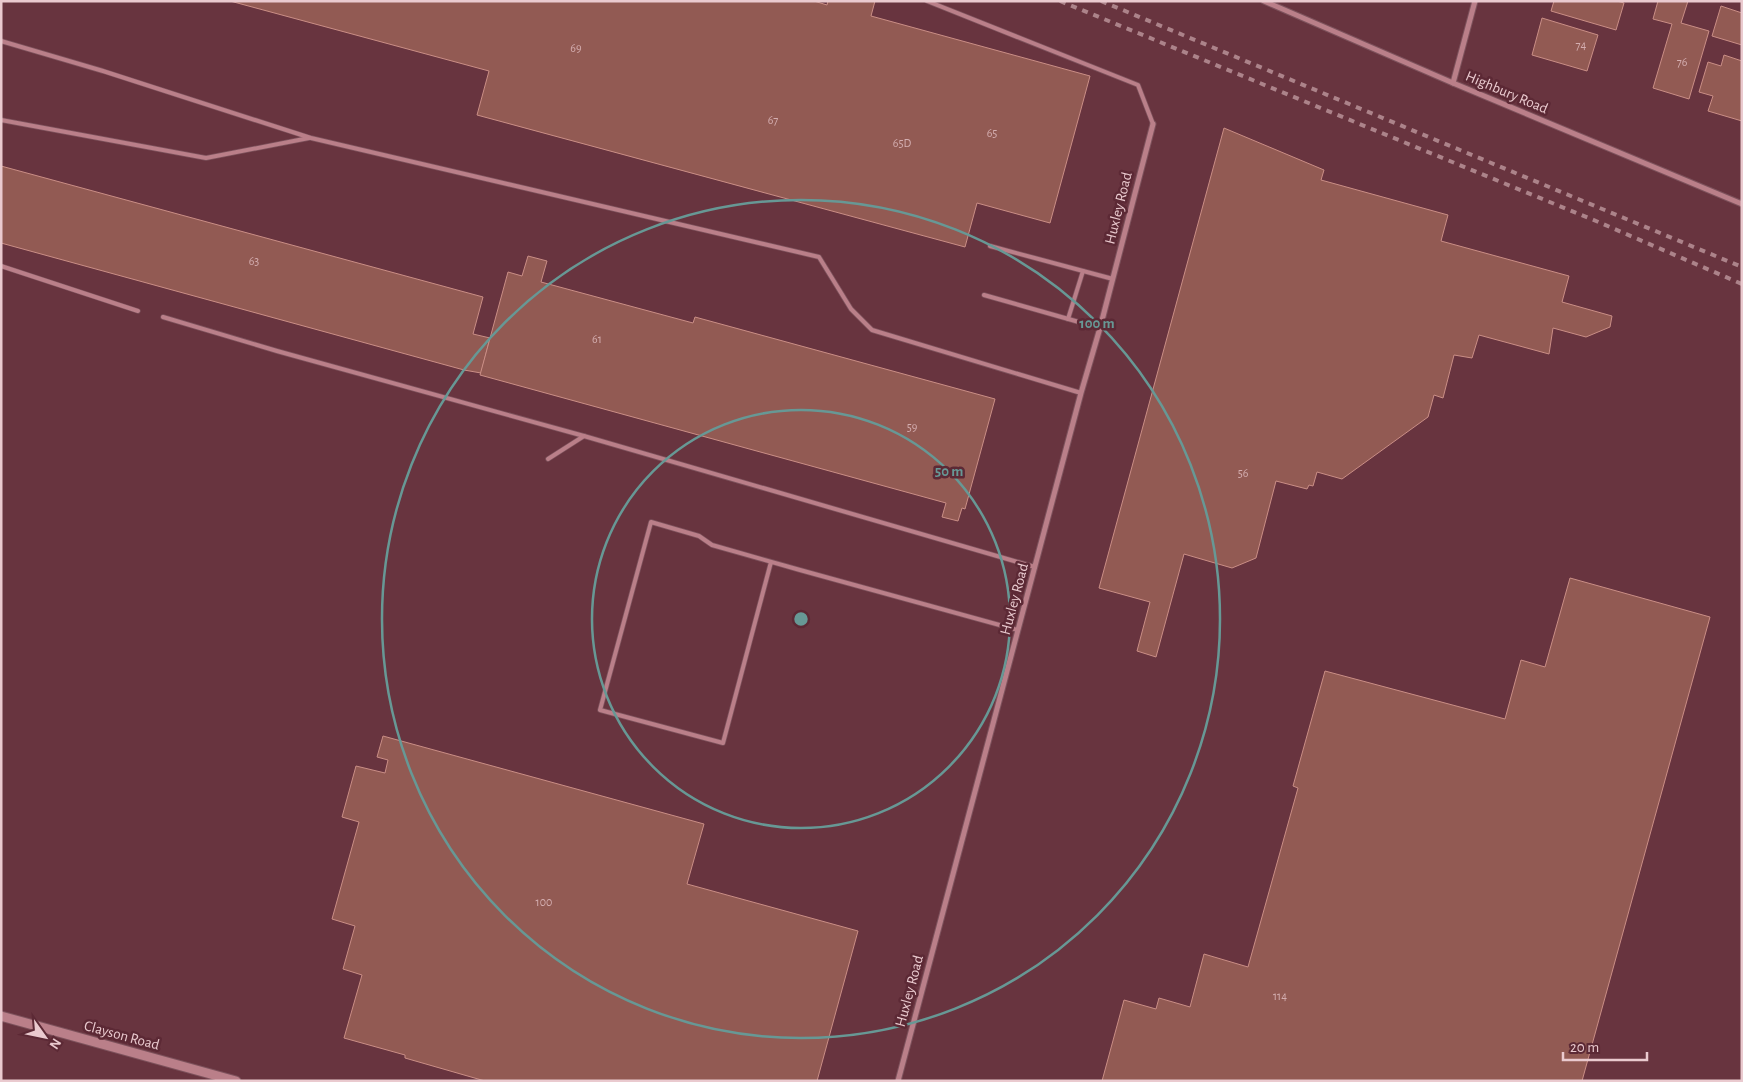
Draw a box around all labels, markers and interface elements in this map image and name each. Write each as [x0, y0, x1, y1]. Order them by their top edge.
house number: 74 [1576, 39, 1587, 51]
house number: 69 [570, 42, 582, 54]
house number: 76 [1677, 56, 1688, 68]
street label: Highbury Road [1463, 68, 1550, 117]
house number: 67 [768, 114, 778, 126]
house number: 65 [987, 127, 997, 139]
house number: 65D [893, 137, 911, 149]
street label: Huxley Road [1102, 170, 1135, 246]
house number: 63 [249, 255, 259, 267]
text: 100 m [1079, 316, 1115, 331]
house number: 61 [592, 333, 602, 345]
house number: 59 [907, 421, 918, 433]
text: 50 m [935, 464, 963, 479]
house number: 56 [1238, 467, 1249, 479]
street label: Huxley Road [998, 561, 1031, 637]
centre of rings [792, 610, 810, 628]
house number: 100 [536, 896, 552, 908]
street label: Huxley Road [893, 953, 926, 1029]
house number: 114 [1273, 990, 1287, 1002]
north arrow [20, 1012, 70, 1062]
street label: Clayson Road [83, 1018, 161, 1053]
scale bar [1563, 1030, 1647, 1062]
text: N [47, 1036, 64, 1051]
text: 20 m [1570, 1040, 1599, 1055]

